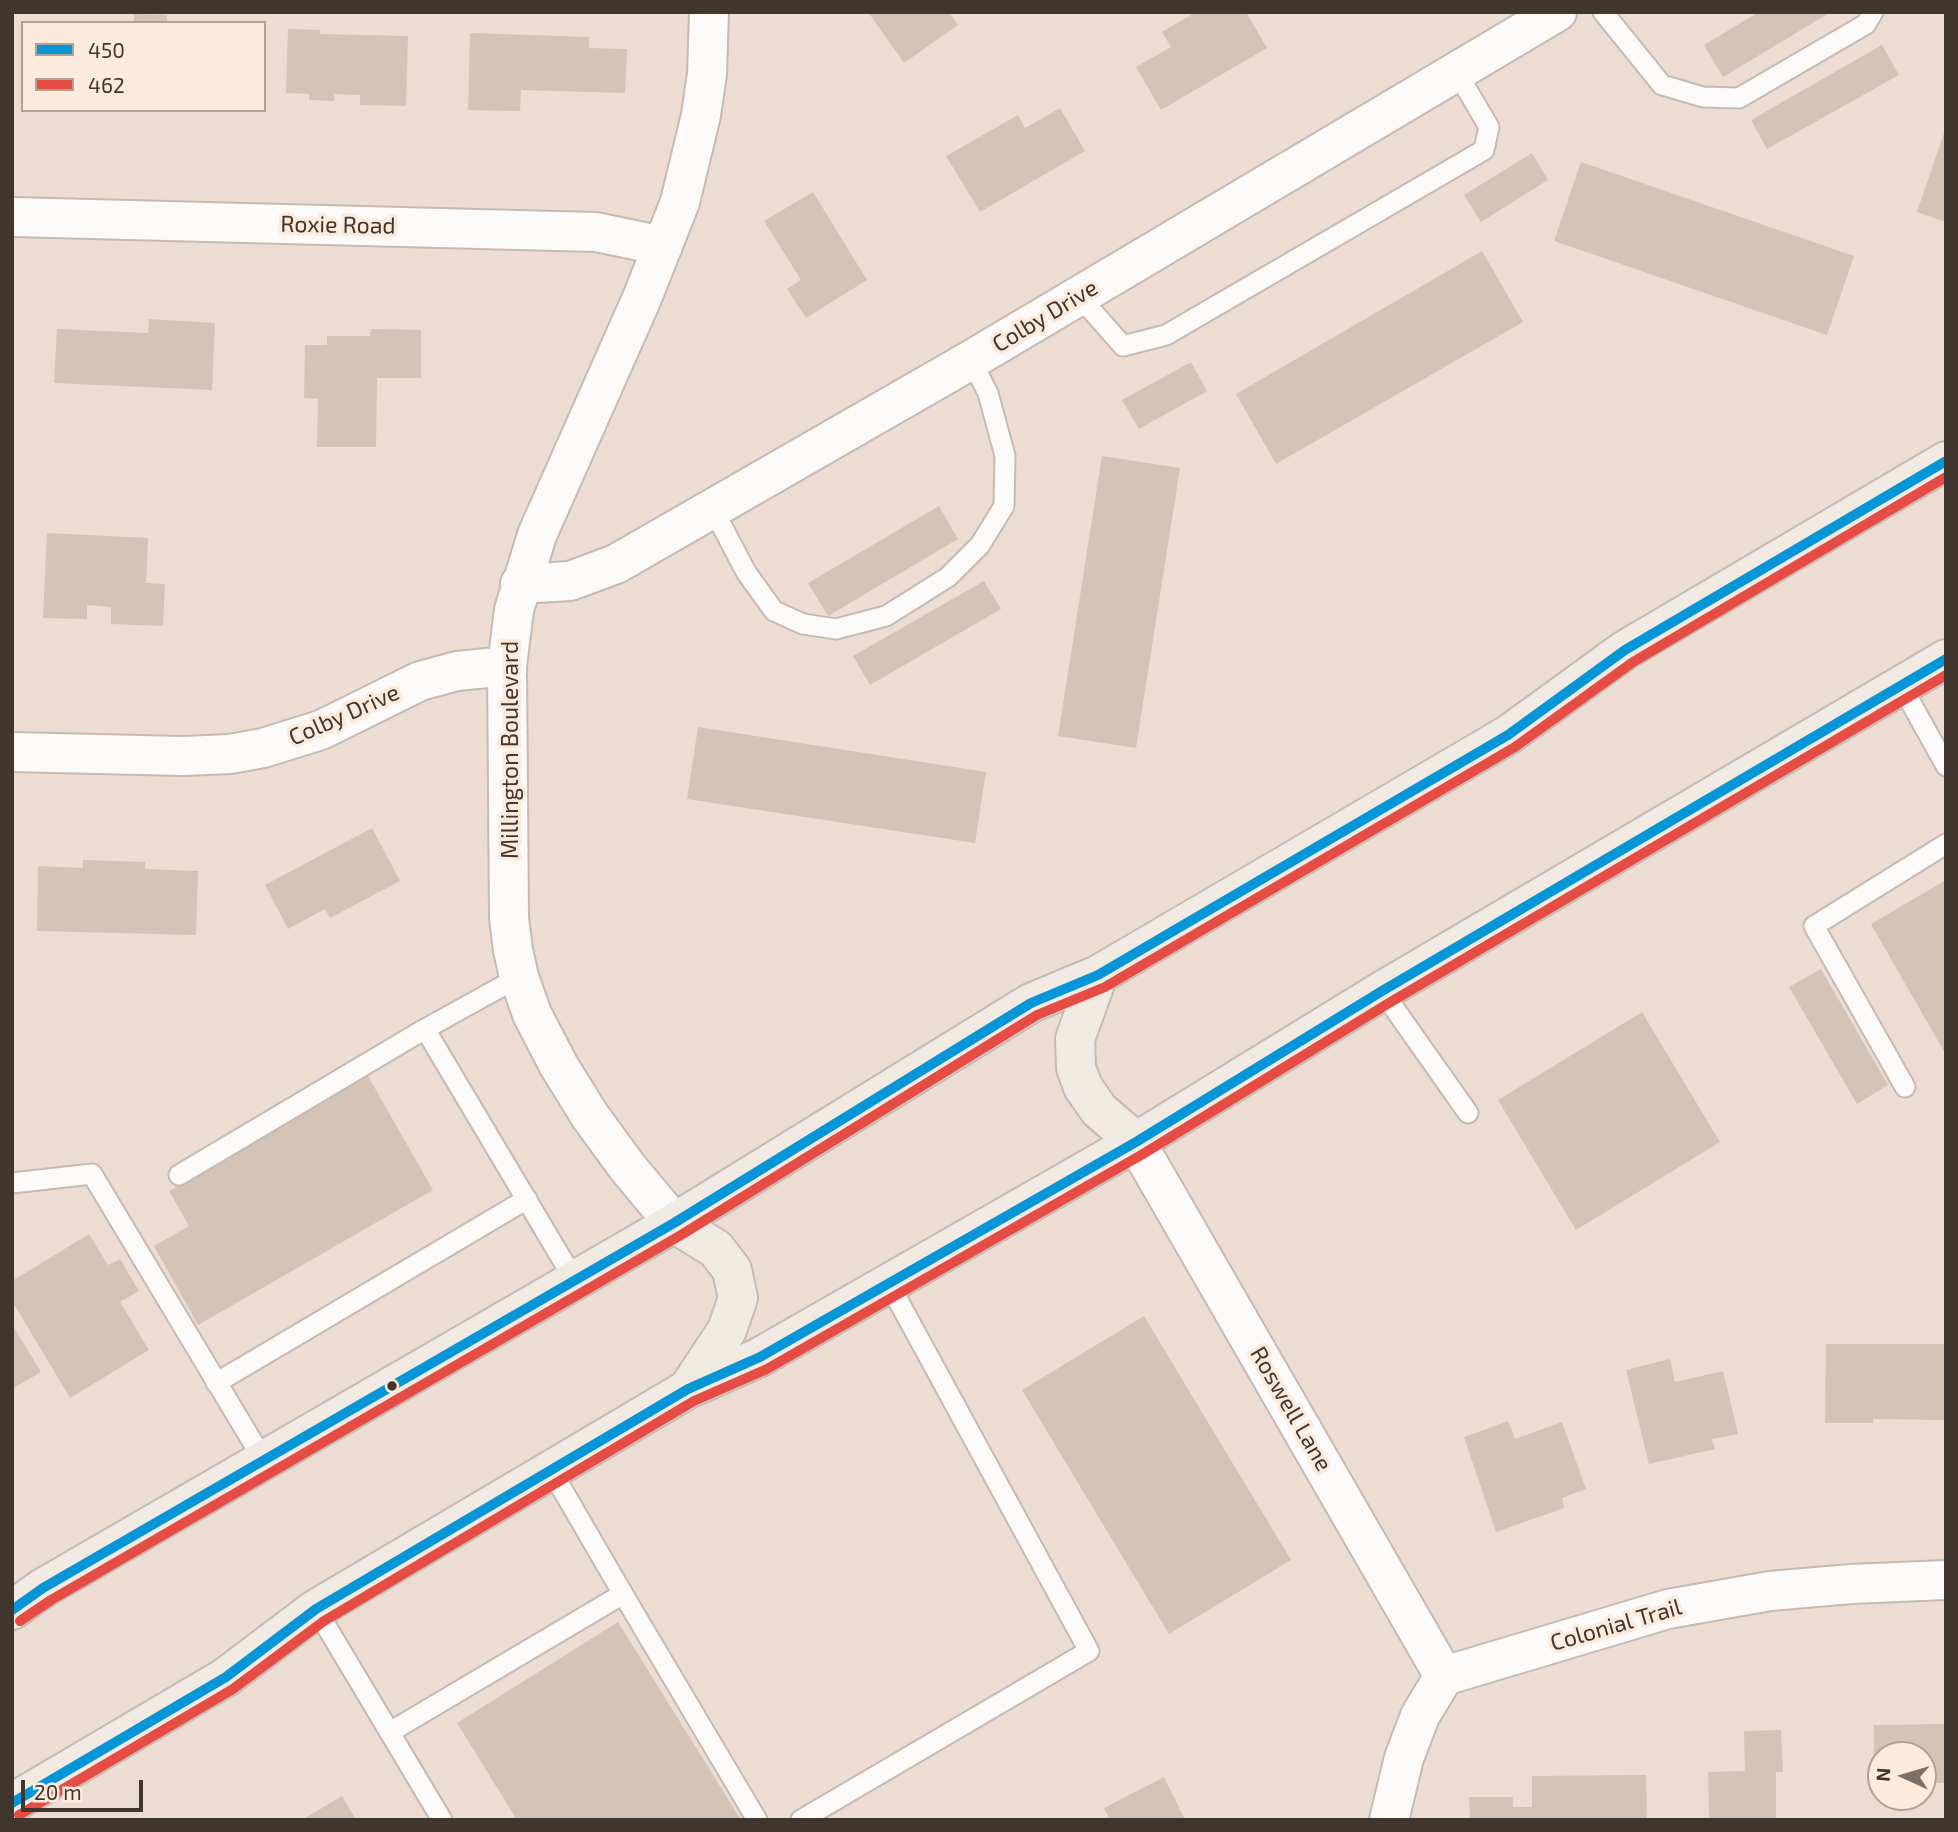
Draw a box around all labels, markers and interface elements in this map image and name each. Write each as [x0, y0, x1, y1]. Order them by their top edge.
legend [21, 21, 266, 112]
text: 450 [88, 37, 125, 62]
text: 462 [88, 72, 125, 97]
street label: Roxie Road [280, 210, 396, 240]
street label: Colby Drive [987, 274, 1103, 358]
street label: Millington Boulevard [496, 641, 524, 859]
street label: Colby Drive [285, 678, 403, 752]
street label: Roswell Lane [1244, 1342, 1338, 1476]
unlabelled marker [385, 1379, 399, 1393]
street label: Colonial Trail [1547, 1593, 1685, 1657]
north arrow [1867, 1741, 1937, 1811]
scale bar [24, 1766, 147, 1810]
text: N [1871, 1767, 1894, 1782]
text: 20 m [34, 1779, 82, 1804]

